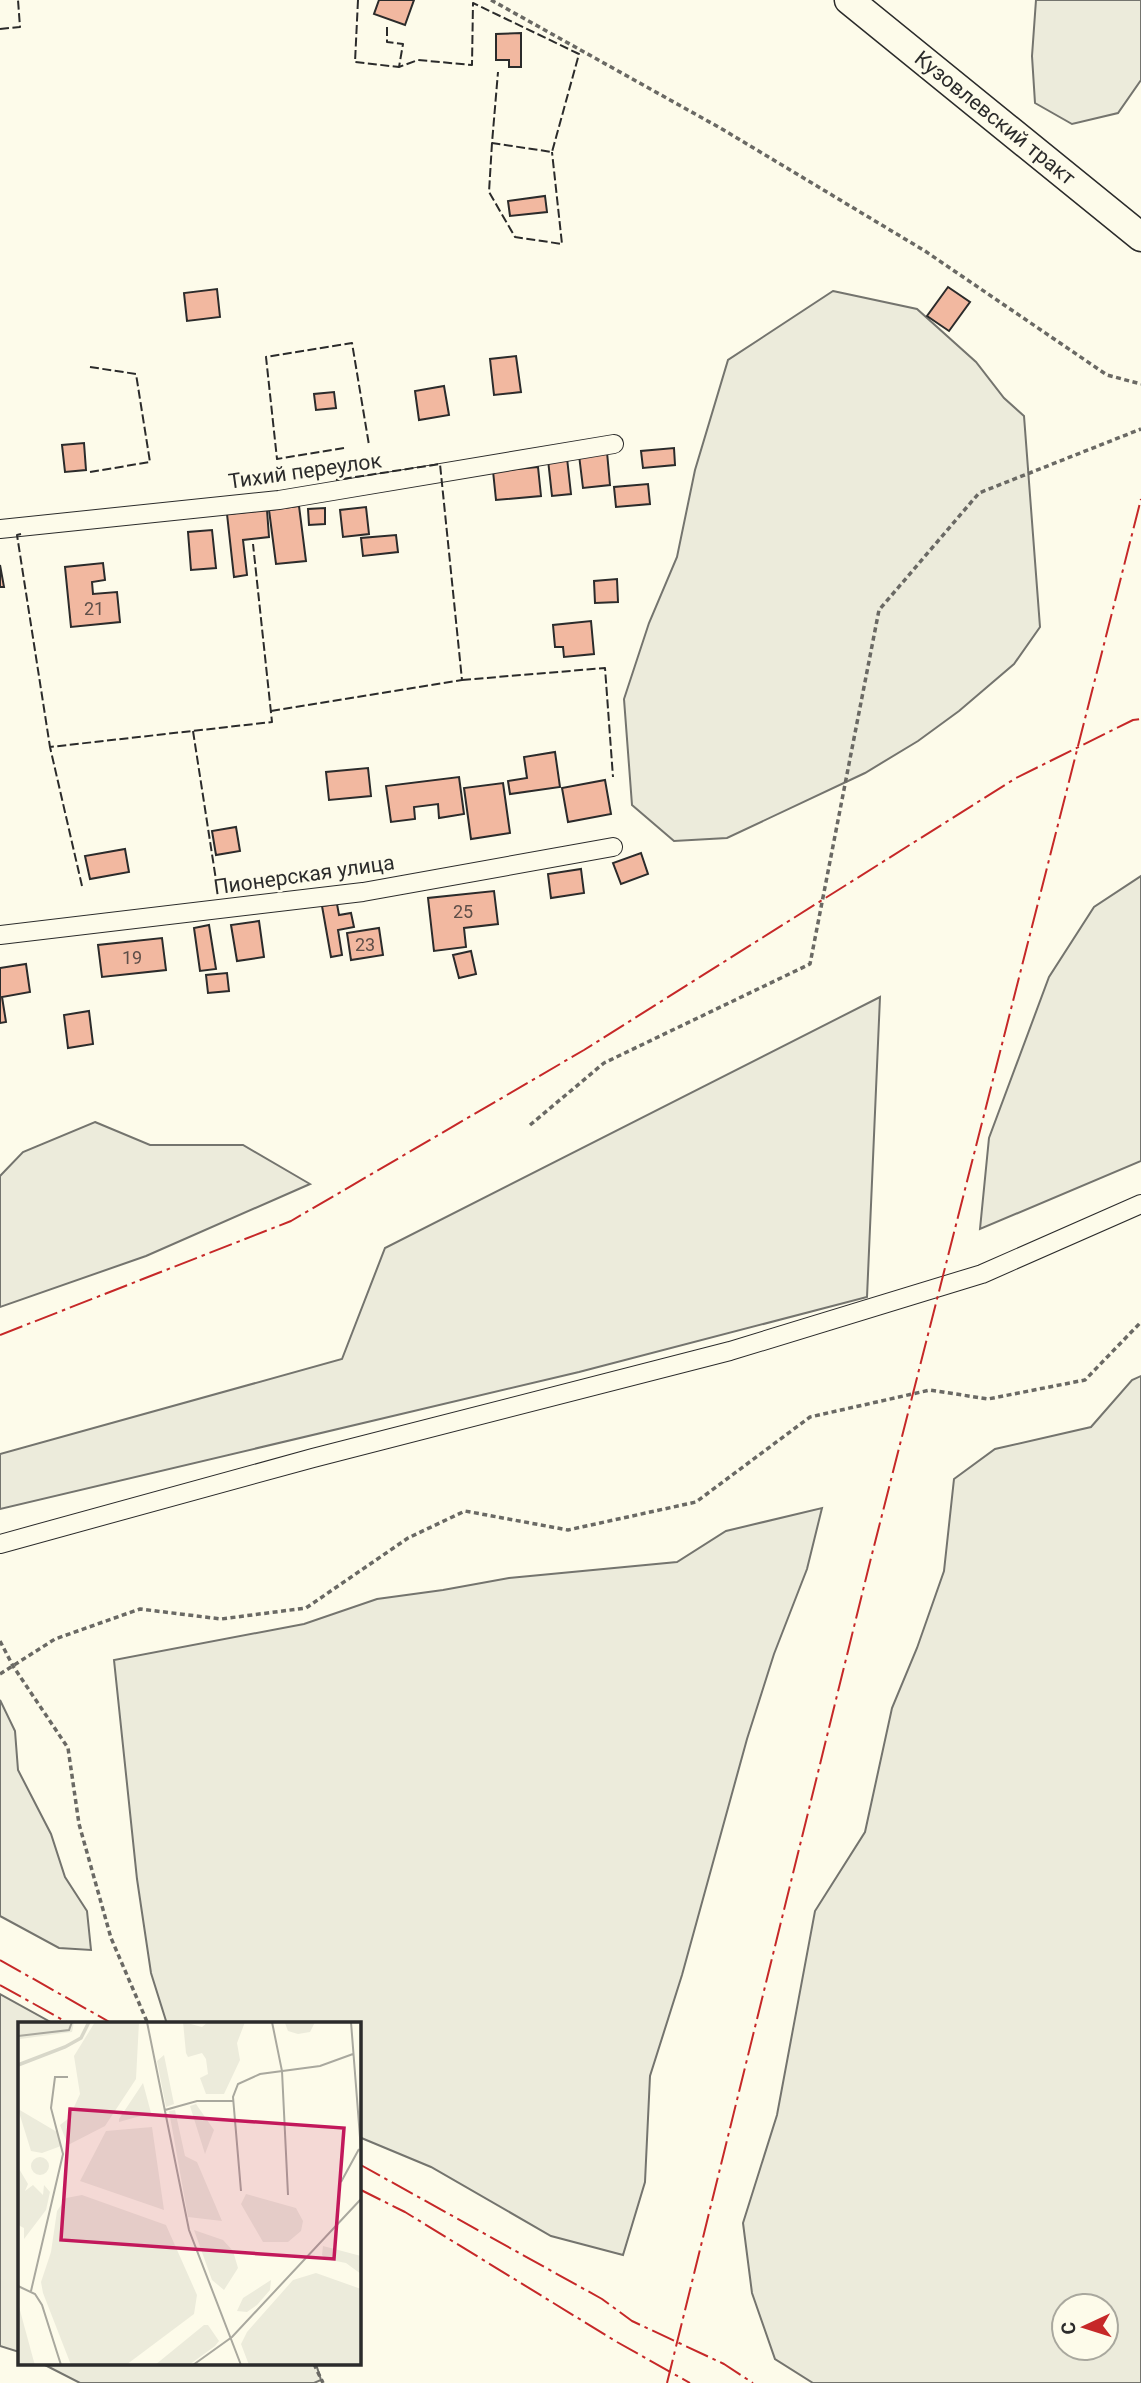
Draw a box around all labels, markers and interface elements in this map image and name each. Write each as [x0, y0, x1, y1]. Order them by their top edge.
street label: Кузовлевский тракт [910, 46, 1080, 190]
street label: Тихий переулок [227, 448, 384, 494]
house number: 21 [84, 598, 104, 619]
street label: Пионерская улица [212, 850, 396, 900]
house number: 25 [453, 901, 473, 922]
house number: 23 [355, 934, 375, 955]
house number: 19 [122, 947, 142, 968]
inset map [18, 2022, 360, 2366]
north arrow [1050, 2292, 1120, 2362]
text: С [1057, 2321, 1080, 2335]

